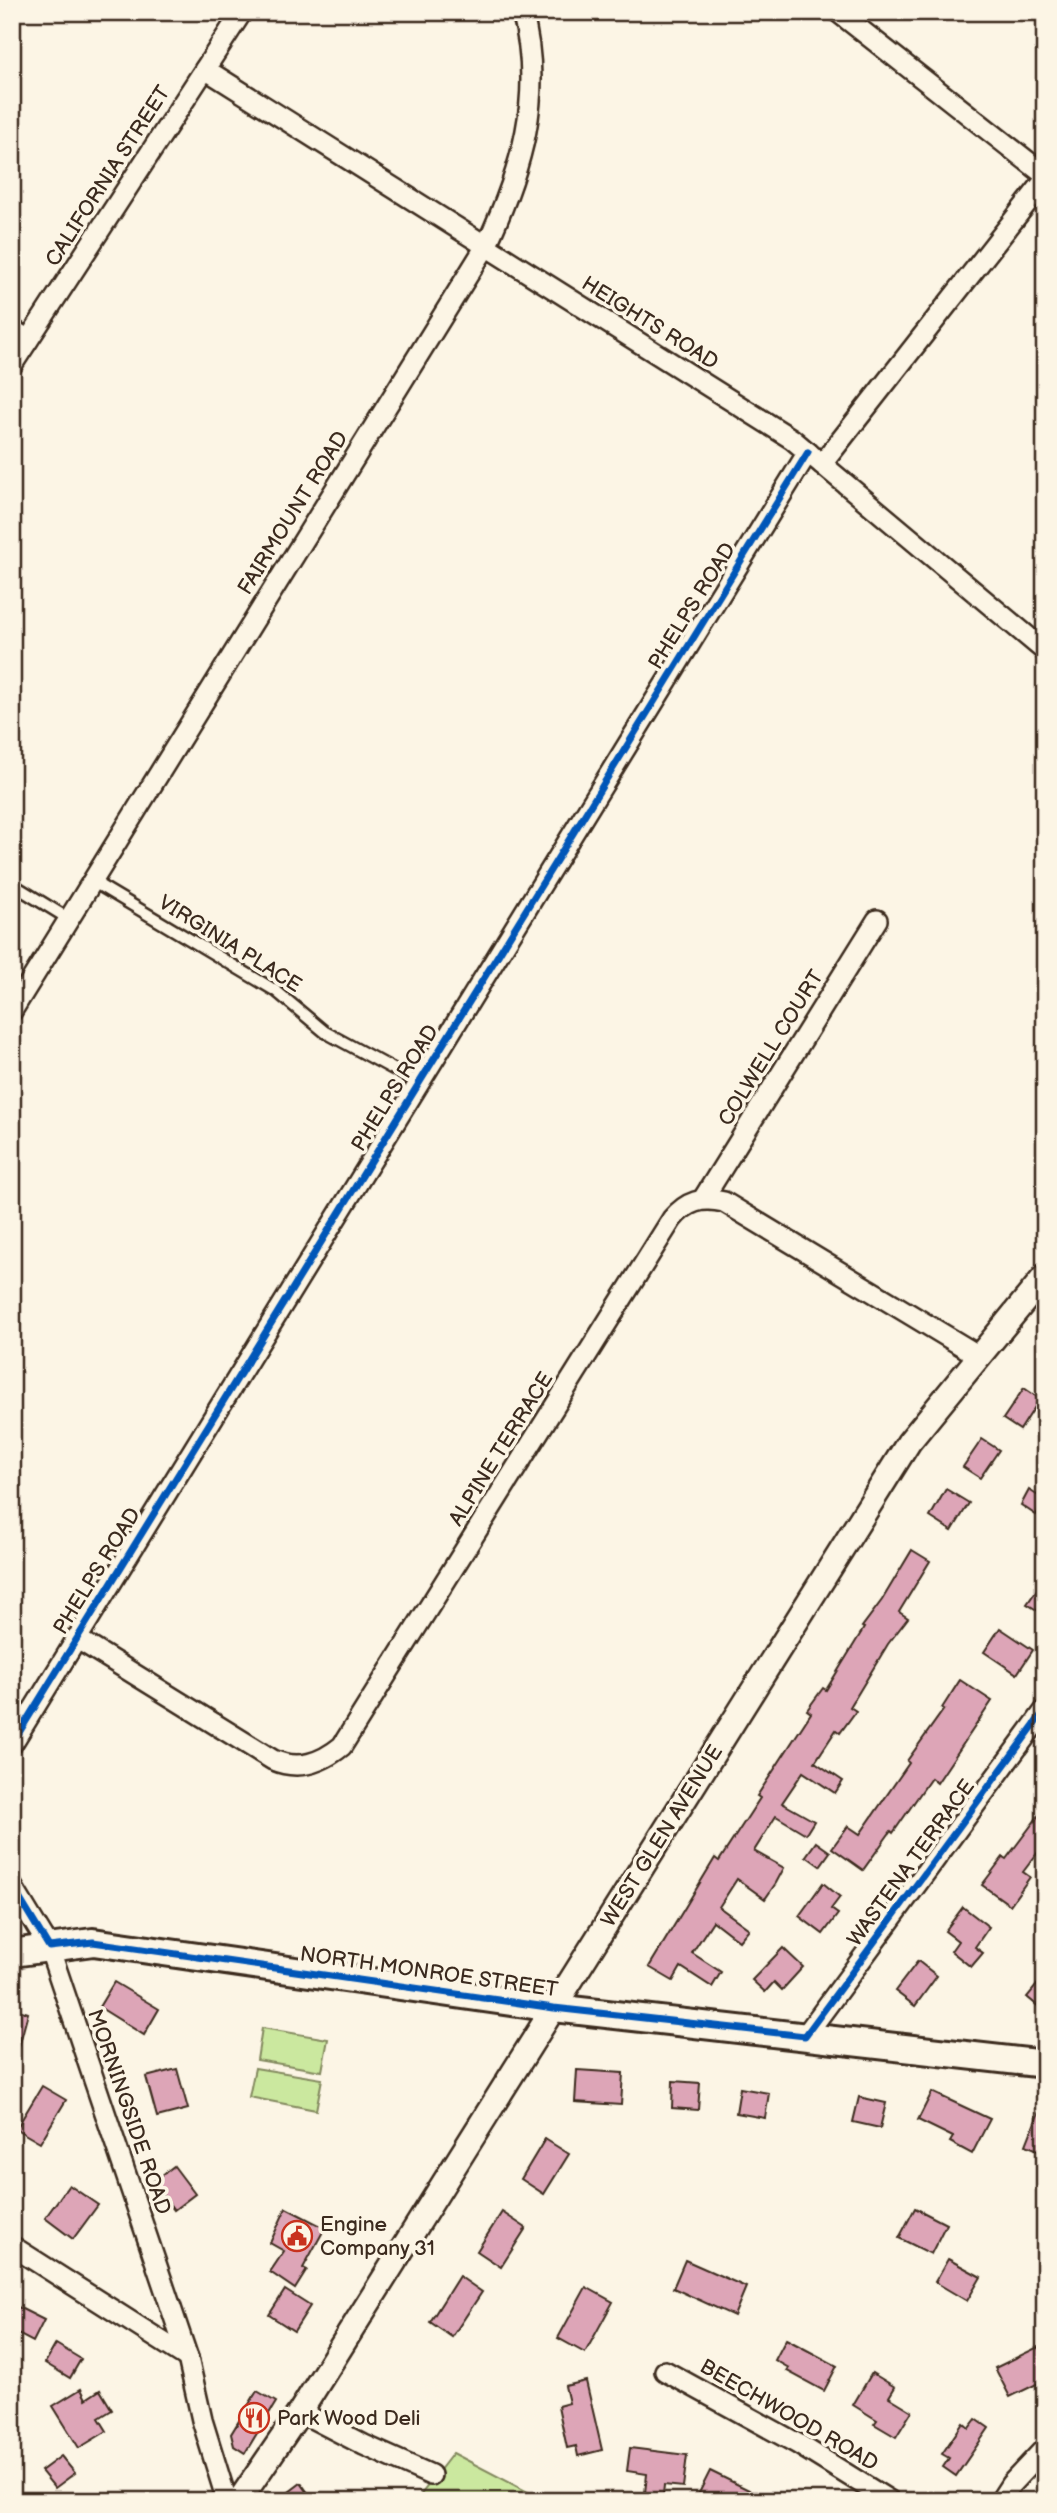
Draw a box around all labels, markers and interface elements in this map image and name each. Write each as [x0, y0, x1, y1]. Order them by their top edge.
street label: CALIFORNIA STREET [40, 81, 176, 271]
street label: HEIGHTS ROAD [577, 271, 723, 375]
street label: FAIRMOUNT ROAD [233, 427, 353, 599]
street label: PHELPS ROAD [643, 538, 741, 674]
street label: VIRGINIA PLACE [154, 890, 306, 998]
street label: COLWELL COURT [713, 965, 829, 1130]
street label: PHELPS ROAD [346, 1020, 444, 1156]
street label: ALPINE TERRACE [444, 1367, 558, 1531]
street label: PHELPS ROAD [48, 1503, 146, 1639]
street label: WEST GLEN AVENUE [596, 1741, 728, 1931]
street label: WASTENA TERRACE [842, 1775, 980, 1951]
street label: NORTH MONROE STREET [298, 1941, 560, 2003]
street label: MORNINGSIDE ROAD [82, 2006, 176, 2218]
place label: Engine Company 31 [320, 2212, 435, 2261]
public building icon: Engine Company 31 [280, 2219, 314, 2253]
street label: BEECHWOOD ROAD [695, 2354, 883, 2476]
restaurant icon: Park Wood Deli [237, 2401, 271, 2435]
place label: Park Wood Deli [277, 2406, 421, 2431]

